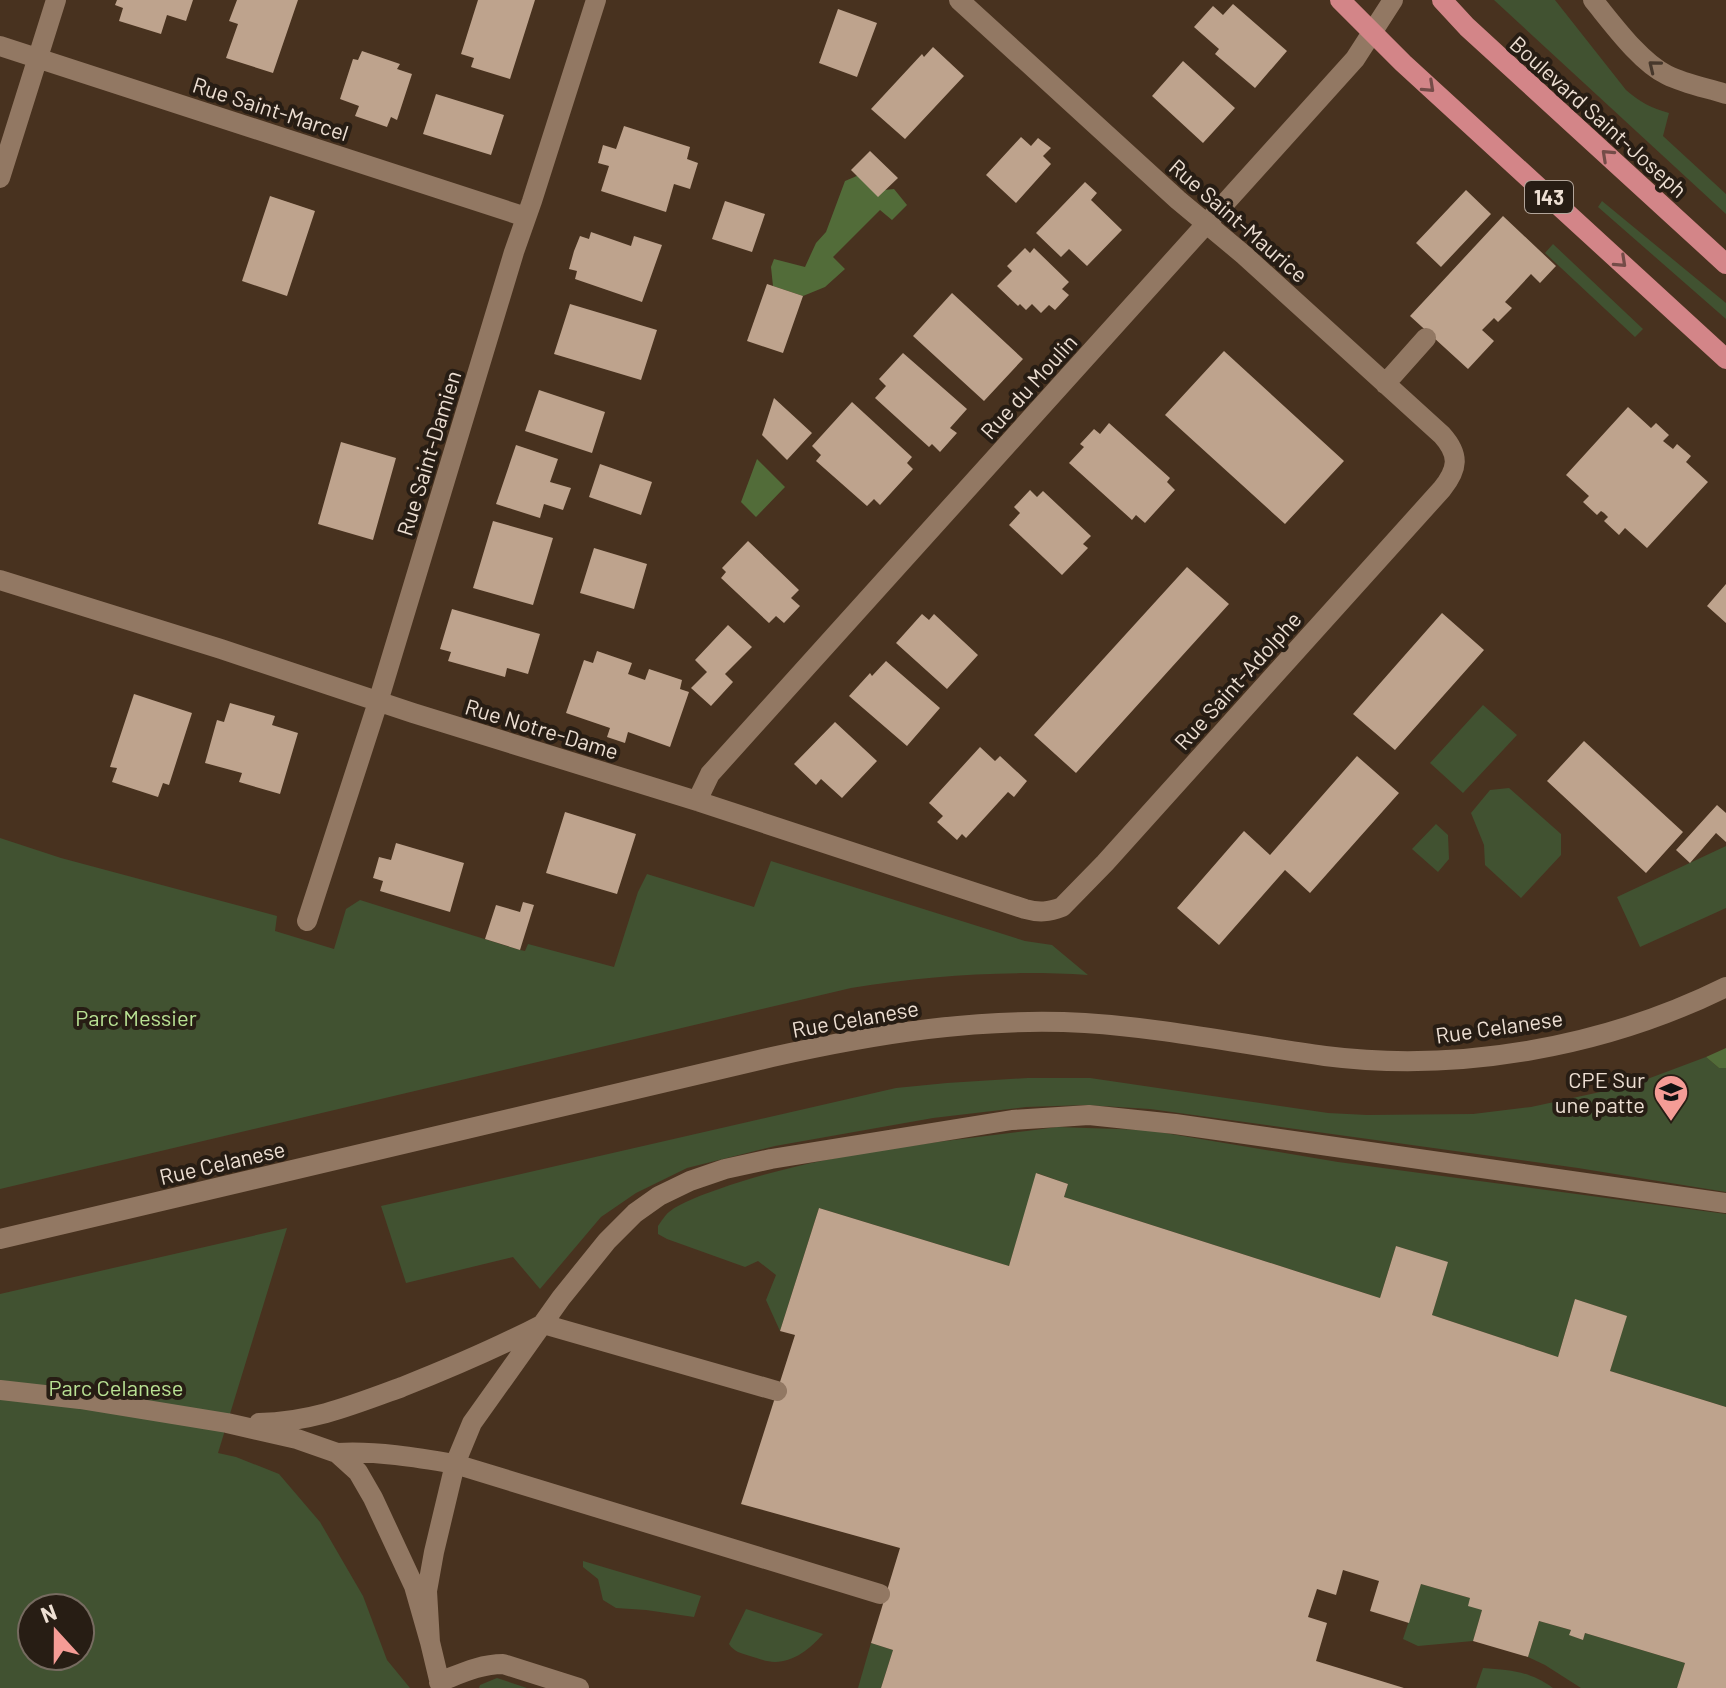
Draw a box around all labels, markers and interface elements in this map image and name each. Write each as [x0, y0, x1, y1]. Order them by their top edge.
street label: Boulevard Saint-Joseph [1505, 30, 1693, 202]
one-way arrow [1649, 61, 1663, 76]
street label: Rue Saint-Marcel [190, 71, 352, 145]
one-way arrow [1420, 77, 1434, 92]
one-way arrow [1601, 150, 1616, 164]
street label: Rue Saint-Maurice [1165, 153, 1313, 287]
road number: 143 [1525, 181, 1573, 213]
one-way arrow [1611, 253, 1626, 267]
street label: Rue du Moulin [974, 328, 1082, 444]
street label: Rue Saint-Damien [391, 367, 465, 539]
street label: Rue Saint-Adolphe [1168, 606, 1306, 754]
street label: Rue Notre-Dame [462, 692, 622, 764]
street label: Rue Celanese [790, 994, 920, 1042]
park label: Parc Messier [75, 1004, 197, 1030]
street label: Rue Celanese [1434, 1004, 1564, 1048]
place label: CPE Sur une patte [1555, 1066, 1645, 1117]
school or university icon: CPE Sur une patte [1652, 1073, 1690, 1123]
street label: Rue Celanese [157, 1135, 287, 1189]
park label: Parc Celanese [49, 1374, 183, 1400]
north arrow [16, 1592, 96, 1672]
text: N [37, 1598, 60, 1627]

